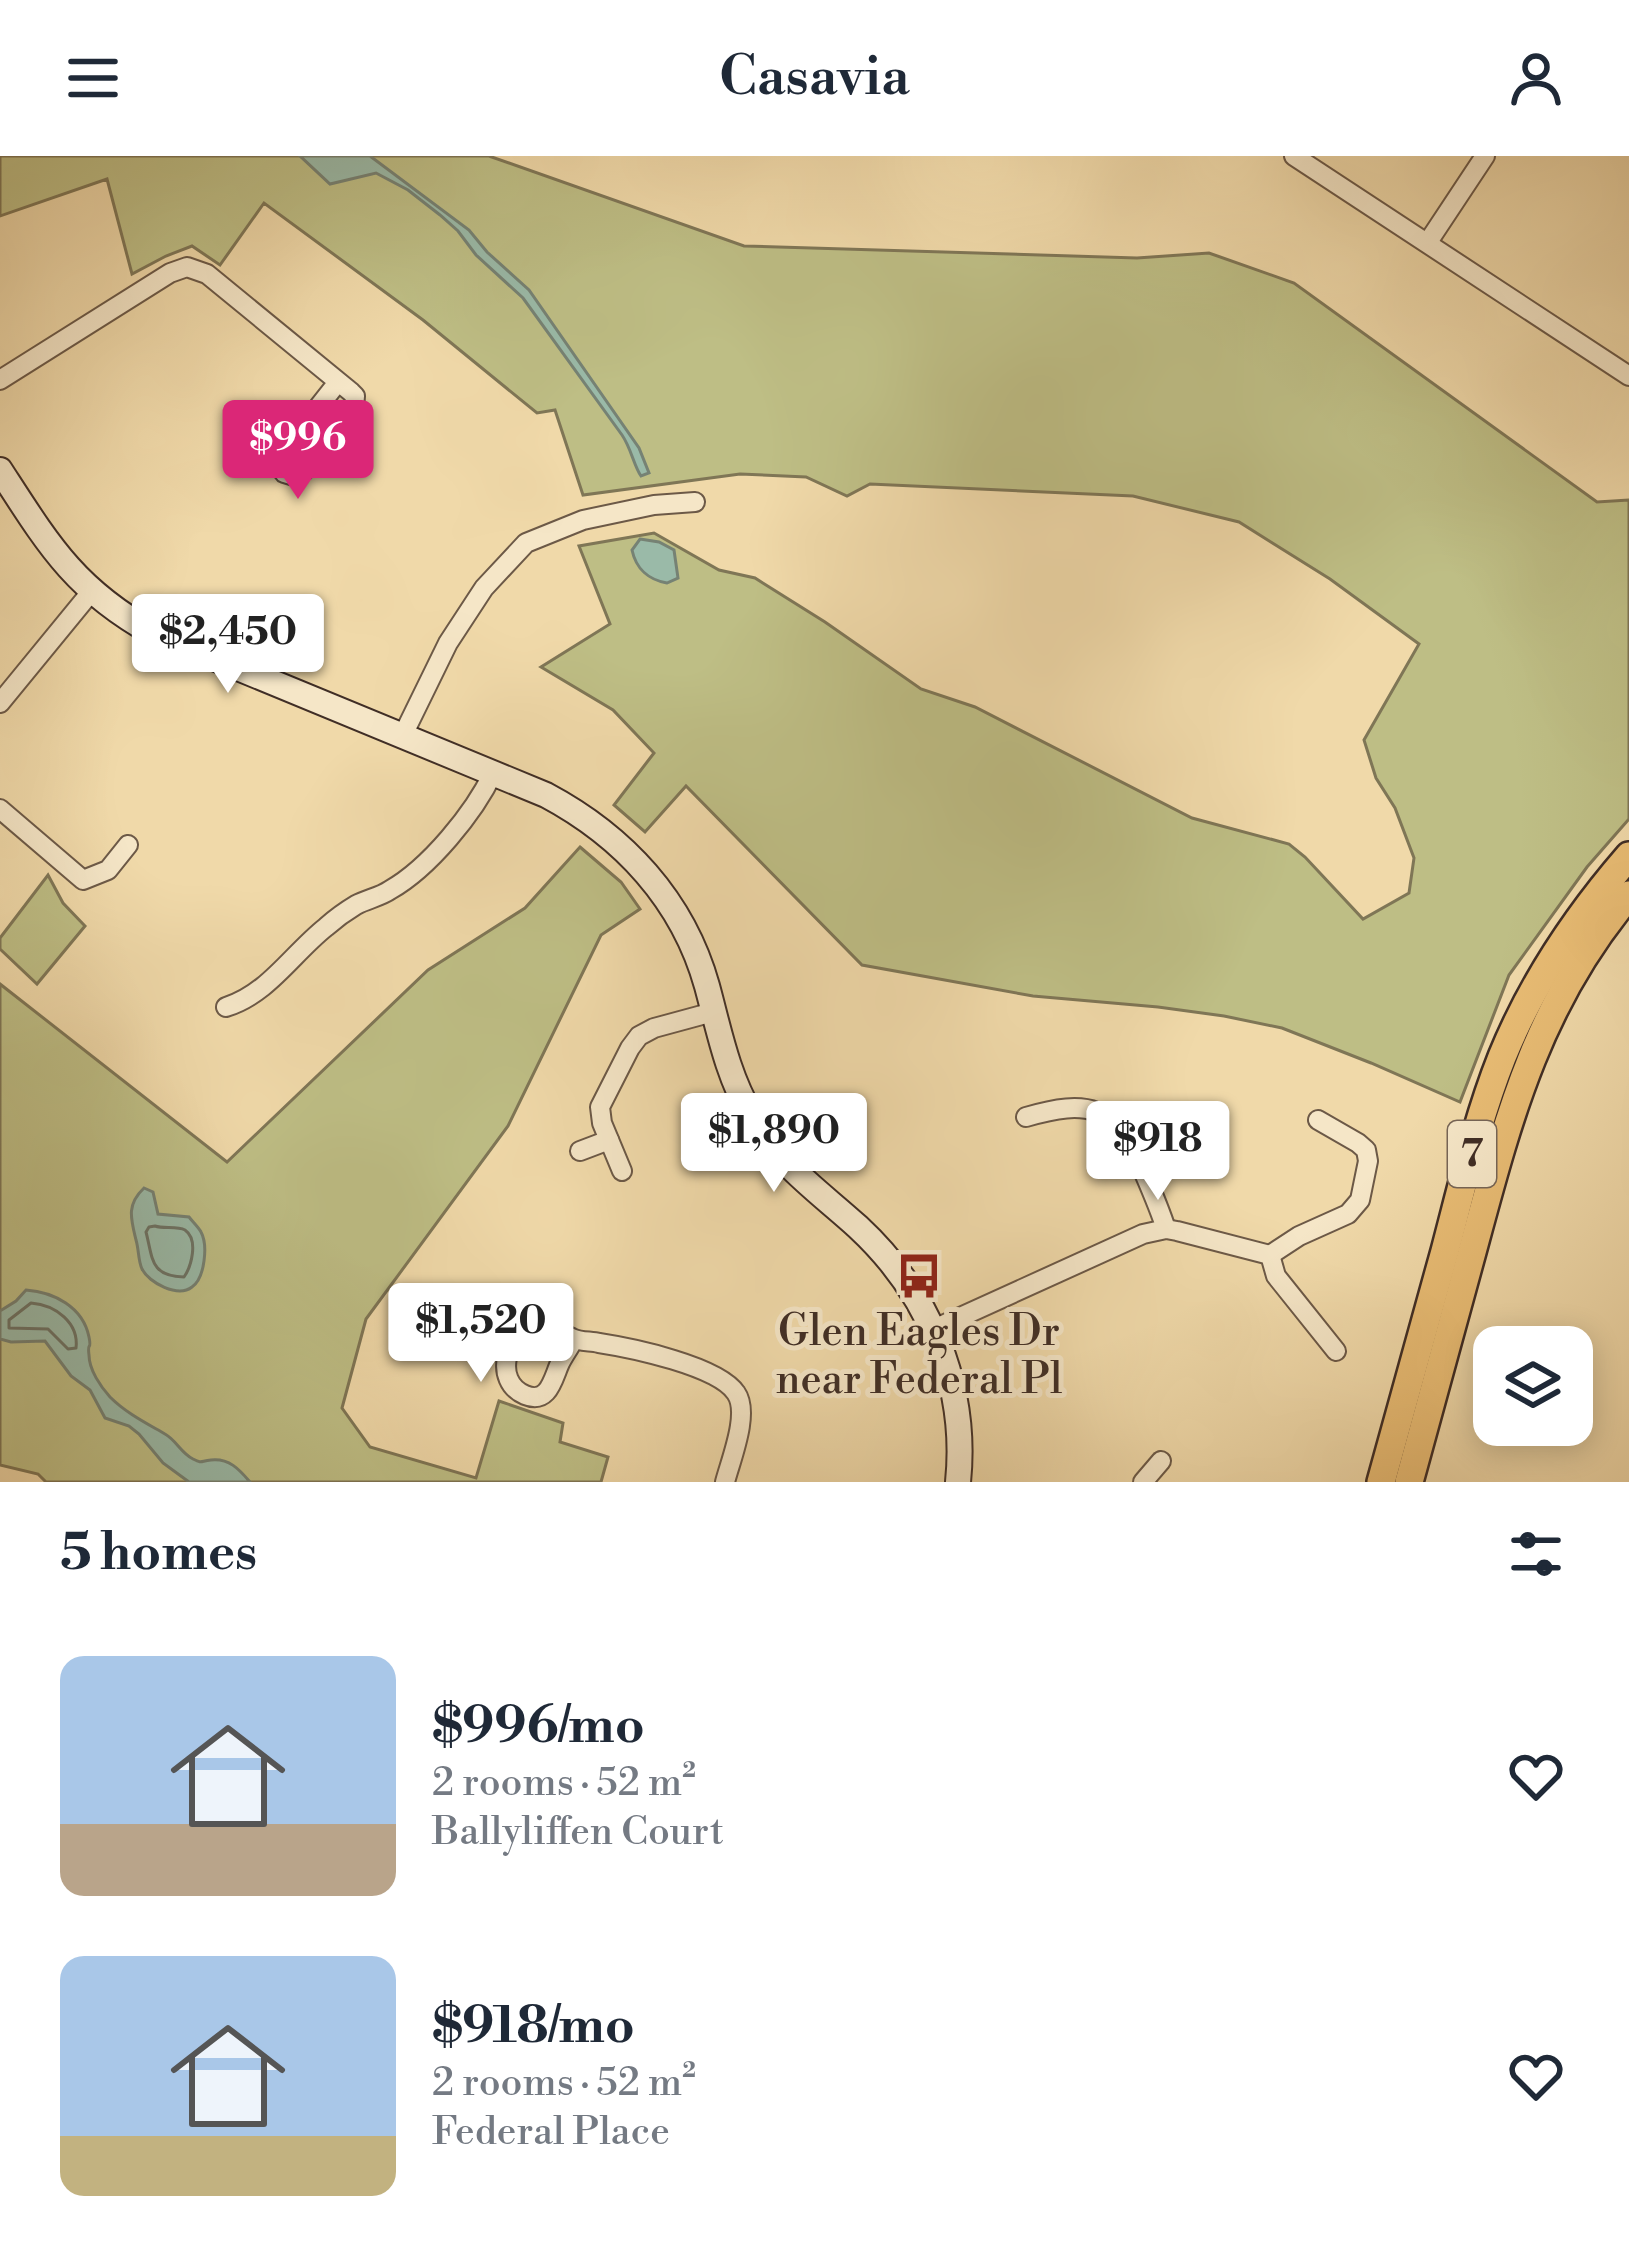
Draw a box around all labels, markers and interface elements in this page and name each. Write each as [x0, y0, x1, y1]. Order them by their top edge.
text: Casavia [719, 44, 910, 112]
icon: menu [60, 45, 126, 111]
icon: person [1503, 45, 1569, 111]
pin: $996 [227, 400, 369, 502]
text: $996 [250, 414, 346, 463]
pin: $2,450 [130, 594, 326, 696]
text: $2,450 [159, 608, 297, 657]
pin: $1,890 [676, 1093, 872, 1195]
pin: $918 [1087, 1101, 1229, 1203]
text: $1,890 [708, 1107, 840, 1156]
text: $918 [1113, 1115, 1203, 1164]
road number: 7 [1448, 1121, 1496, 1187]
bus stop icon: Glen Eagles Dr near Federal Pl [894, 1251, 944, 1301]
pin: $1,520 [383, 1283, 579, 1385]
text: $1,520 [415, 1297, 547, 1346]
place label: Glen Eagles Dr near Federal Pl [776, 1306, 1062, 1407]
map controls [1473, 1326, 1593, 1446]
button: layers [1473, 1326, 1593, 1446]
icon: filters [1503, 1521, 1569, 1587]
text: 5 homes [60, 1522, 257, 1586]
text: $996/mo [432, 1695, 645, 1759]
icon: home [156, 1704, 300, 1848]
icon: heart [1503, 1743, 1569, 1809]
text: 2 rooms · 52 m² [432, 1759, 696, 1808]
text: Ballyliffen Court [432, 1808, 724, 1857]
text: $918/mo [432, 1995, 635, 2059]
icon: home [156, 2004, 300, 2148]
icon: heart [1503, 2043, 1569, 2109]
text: 2 rooms · 52 m² [432, 2059, 696, 2108]
text: Federal Place [432, 2108, 670, 2157]

